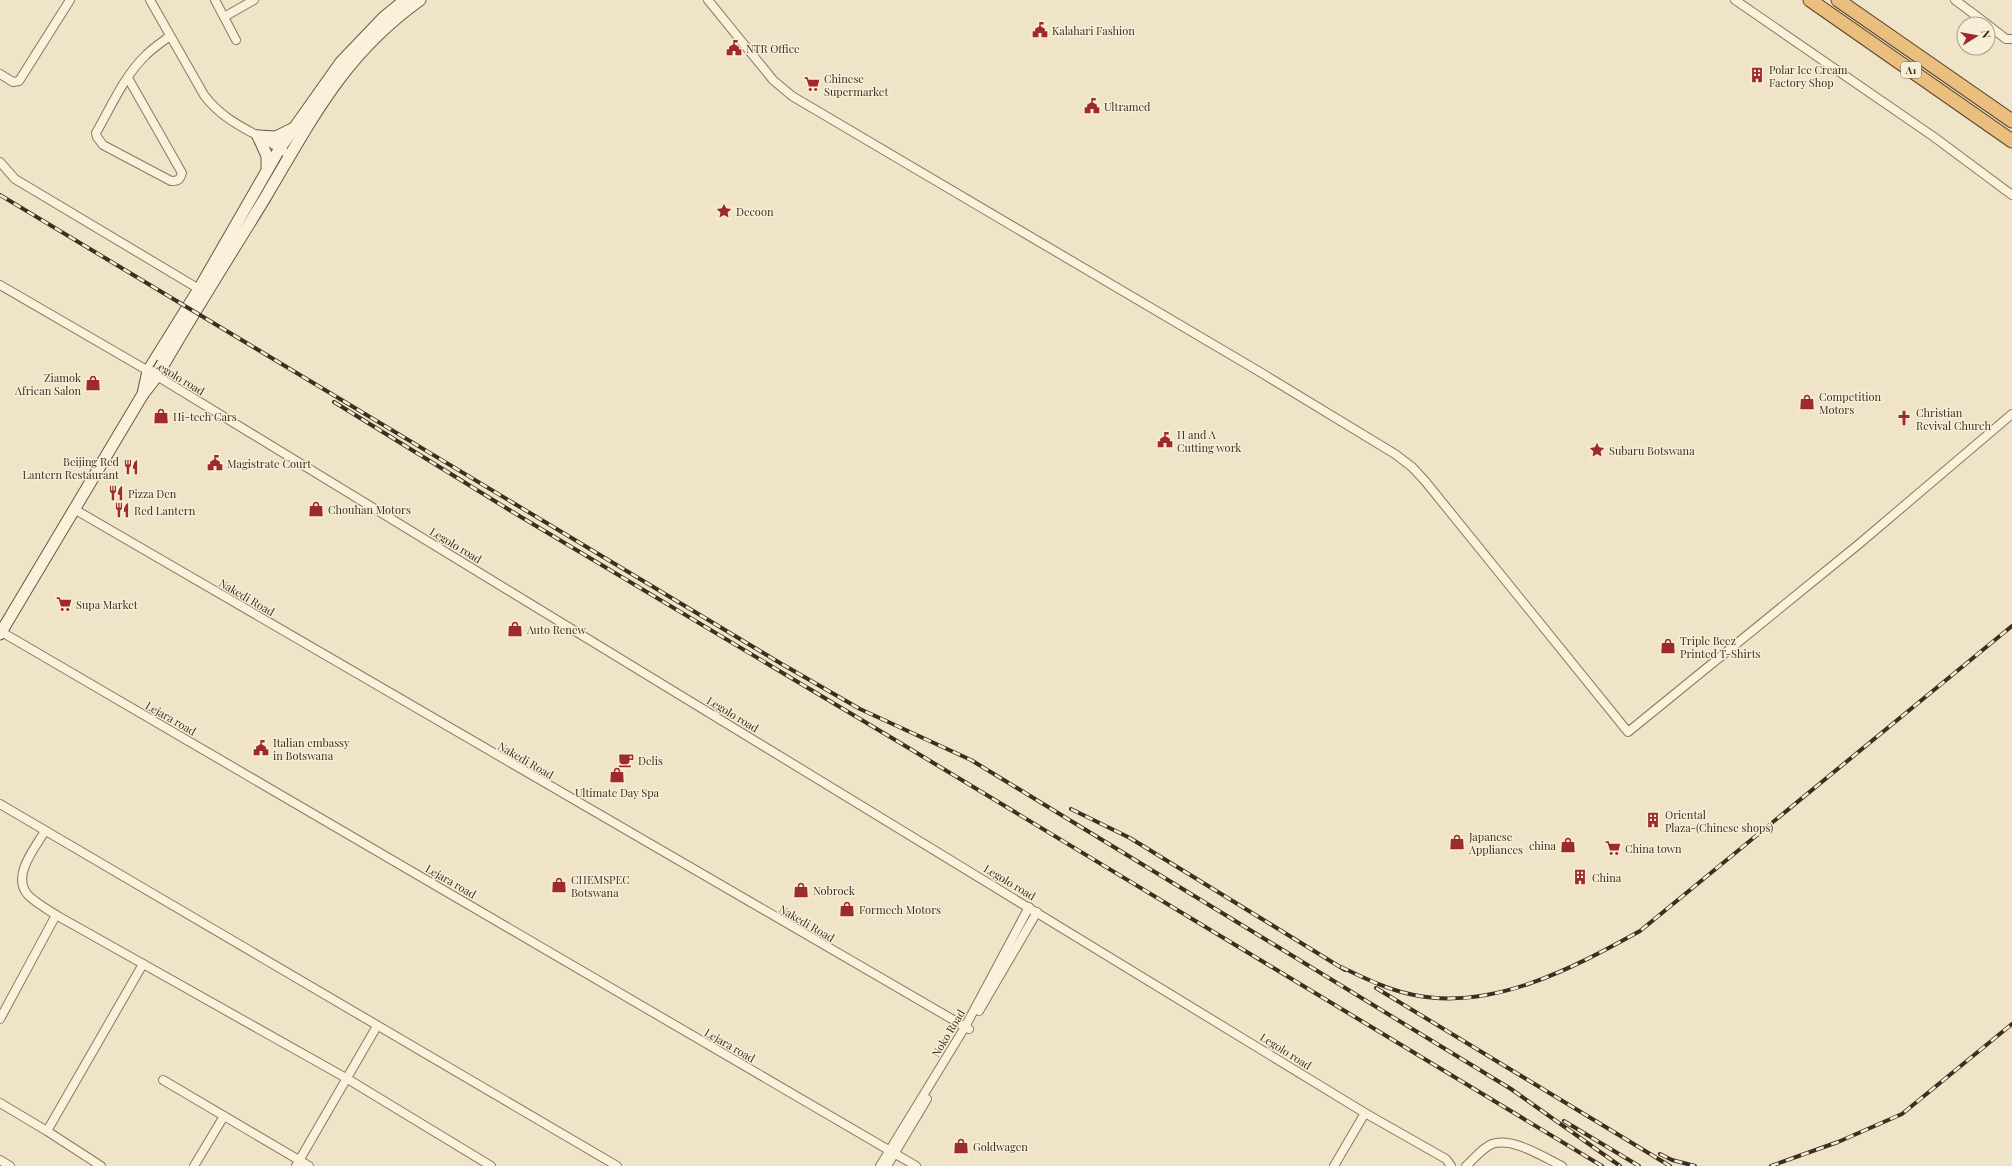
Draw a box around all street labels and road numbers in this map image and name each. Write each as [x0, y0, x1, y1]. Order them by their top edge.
road number: A1 [1901, 62, 1921, 78]
street label: Legolo road [150, 356, 208, 399]
street label: Legolo road [427, 524, 485, 567]
street label: Nakedi Road [217, 575, 278, 619]
street label: Legolo road [704, 693, 762, 736]
street label: Lejara road [143, 698, 200, 739]
street label: Nakedi Road [496, 738, 557, 782]
street label: Lejara road [423, 861, 480, 902]
street label: Legolo road [981, 861, 1039, 904]
street label: Nakedi Road [777, 901, 838, 945]
street label: Noko Road [928, 1006, 968, 1060]
street label: Lejara road [702, 1025, 759, 1066]
street label: Legolo road [1257, 1029, 1315, 1073]

